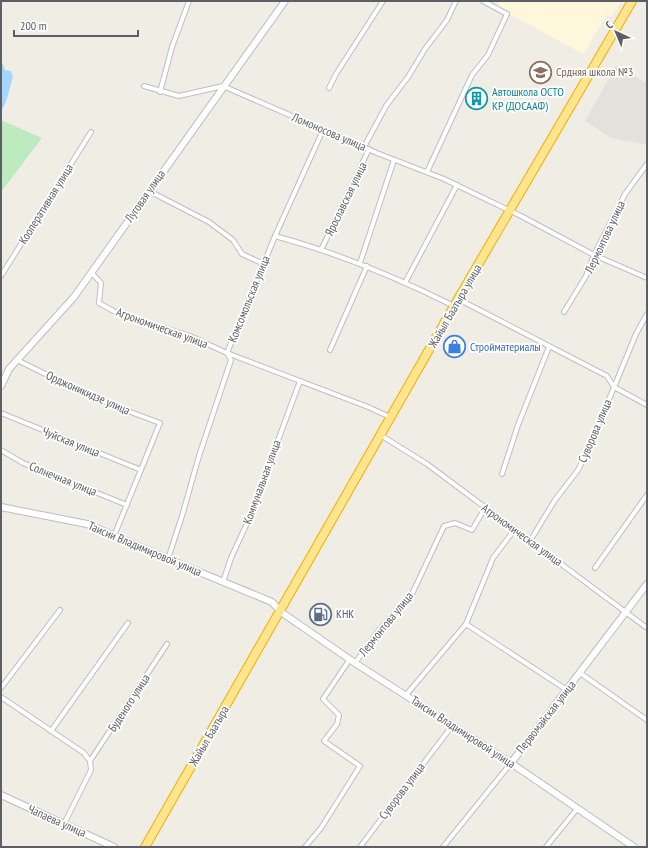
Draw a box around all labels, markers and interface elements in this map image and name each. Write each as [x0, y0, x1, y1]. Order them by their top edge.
scale bar [14, 12, 138, 38]
north arrow [596, 12, 636, 52]
text: 200 m [20, 18, 47, 33]
text: С [602, 18, 616, 32]
school or university icon: Срдняя школа №3 [527, 59, 553, 85]
place label: Срдняя школа №3 [556, 64, 633, 79]
place label: Автошкола ОСТО КР (ДОСААФ) [492, 84, 564, 113]
building icon: Автошкола ОСТО КР (ДОСААФ) [464, 86, 490, 112]
street label: Ломоносова улица [289, 109, 369, 154]
street label: Ярославская улица [321, 159, 370, 238]
street label: Кооперативная улица [15, 161, 76, 247]
street label: Луговая улица [121, 166, 168, 226]
street label: Лермонтова улица [581, 198, 628, 276]
street label: Комсомольская улица [224, 253, 273, 344]
street label: Жайыл Баатыра улица [424, 261, 485, 351]
street label: Агрономическая улица [114, 304, 210, 351]
shop icon: Стройматериалы [442, 334, 468, 360]
place label: Стройматериалы [470, 339, 541, 354]
street label: Орджоникидзе улица [44, 367, 133, 418]
street label: Суворова улица [575, 397, 615, 465]
street label: Чуйская улица [40, 423, 102, 460]
street label: Коммунальная улица [239, 437, 284, 526]
street label: Солнечная улица [27, 458, 100, 499]
street label: Агрономическая улица [479, 500, 566, 569]
street label: Таисии Владимировой улица [86, 518, 204, 579]
street label: Лермонтова улица [354, 588, 416, 660]
fuel station icon: КНК [308, 601, 334, 627]
place label: КНК [336, 606, 354, 621]
street label: Буденого улица [104, 671, 153, 734]
street label: Первомайская улица [513, 677, 579, 756]
street label: Таисии Владимировой улица [408, 692, 519, 771]
street label: Жайыл Баатыра [185, 703, 232, 769]
street label: Суворова улица [375, 759, 428, 822]
street label: Чапаева улица [26, 801, 89, 840]

